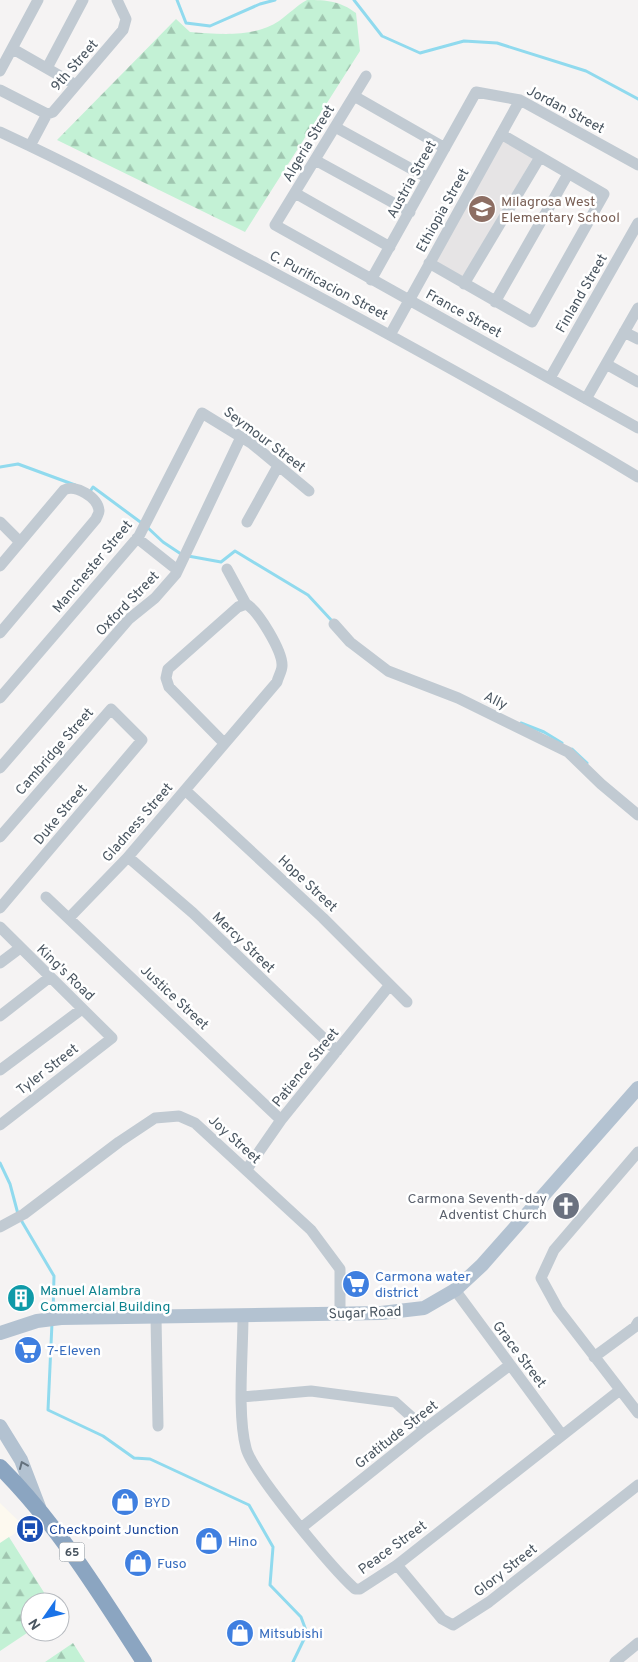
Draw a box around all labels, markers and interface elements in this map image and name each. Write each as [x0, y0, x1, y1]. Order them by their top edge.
street label: 9th Street [48, 37, 102, 95]
street label: Jordan Street [524, 83, 607, 138]
street label: Algeria Street [280, 102, 339, 185]
street label: Austria Street [384, 138, 441, 222]
street label: Ethiopia Street [413, 166, 473, 256]
school or university icon: Milagrosa West Elementary School [467, 194, 497, 224]
place label: Milagrosa West Elementary School [501, 194, 620, 227]
street label: C. Purificacion Street [266, 248, 390, 325]
street label: Finland Street [553, 251, 612, 336]
street label: France Street [422, 286, 504, 342]
street label: Seymour Street [220, 404, 308, 476]
street label: Manchester Street [50, 517, 137, 617]
street label: Oxford Street [93, 568, 163, 640]
street label: Ally [481, 688, 510, 714]
street label: Cambridge Street [13, 705, 98, 799]
street label: Gladness Street [99, 780, 177, 866]
street label: Duke Street [31, 781, 91, 849]
street label: Hope Street [274, 852, 340, 916]
street label: Mercy Street [208, 909, 278, 977]
street label: King's Road [32, 941, 97, 1005]
street label: Justice Street [136, 962, 212, 1034]
street label: Patience Street [269, 1025, 343, 1111]
street label: Tyler Street [14, 1041, 82, 1100]
street label: Joy Street [204, 1112, 264, 1168]
place label: Carmona Seventh-day Adventist Church [408, 1191, 547, 1224]
church icon: Carmona Seventh-day Adventist Church [551, 1191, 581, 1221]
supermarket icon: Carmona water district [341, 1269, 371, 1299]
place label: Carmona water district [375, 1269, 471, 1302]
building icon: Manuel Alambra Commercial Building [6, 1283, 36, 1313]
place label: Manuel Alambra Commercial Building [40, 1283, 170, 1316]
street label: Sugar Road [328, 1304, 402, 1323]
street label: Grace Street [488, 1318, 549, 1392]
supermarket icon: 7-Eleven [13, 1335, 43, 1365]
place label: 7-Eleven [47, 1343, 101, 1360]
street label: Gratitude Street [352, 1398, 442, 1473]
one-way arrow [19, 1461, 29, 1470]
shop icon: BYD [110, 1487, 140, 1517]
place label: BYD [144, 1495, 171, 1512]
bus stop icon: Checkpoint Junction [15, 1514, 45, 1544]
street label: Peace Street [355, 1518, 430, 1579]
place label: Checkpoint Junction [49, 1522, 179, 1539]
shop icon: Hino [194, 1526, 224, 1556]
place label: Hino [228, 1534, 257, 1551]
street label: Glory Street [471, 1541, 541, 1601]
road number: 65 [60, 1542, 84, 1561]
shop icon: Fuso [123, 1548, 153, 1578]
place label: Fuso [157, 1556, 187, 1573]
north arrow [20, 1592, 70, 1642]
text: N [26, 1615, 45, 1632]
shop icon: Mitsubishi [225, 1618, 255, 1648]
place label: Mitsubishi [259, 1626, 323, 1643]

